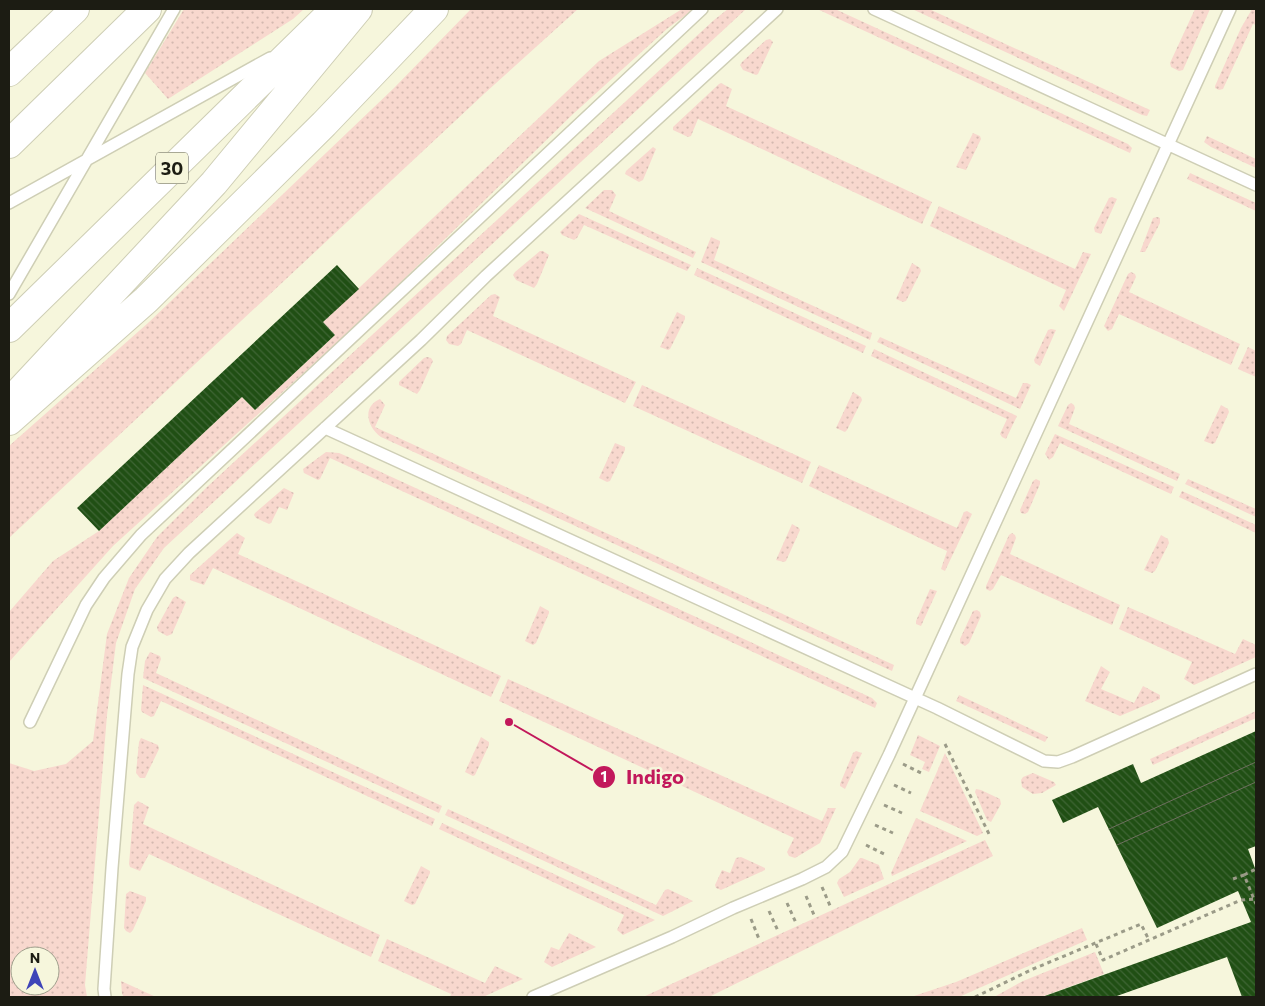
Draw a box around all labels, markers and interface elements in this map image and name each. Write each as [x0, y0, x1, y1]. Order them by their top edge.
road number: 30 [156, 152, 188, 184]
callout: Indigo [592, 759, 694, 794]
text: Indigo [626, 764, 684, 788]
text: 1 [601, 767, 607, 785]
north arrow [10, 946, 60, 996]
text: N [30, 949, 40, 966]

